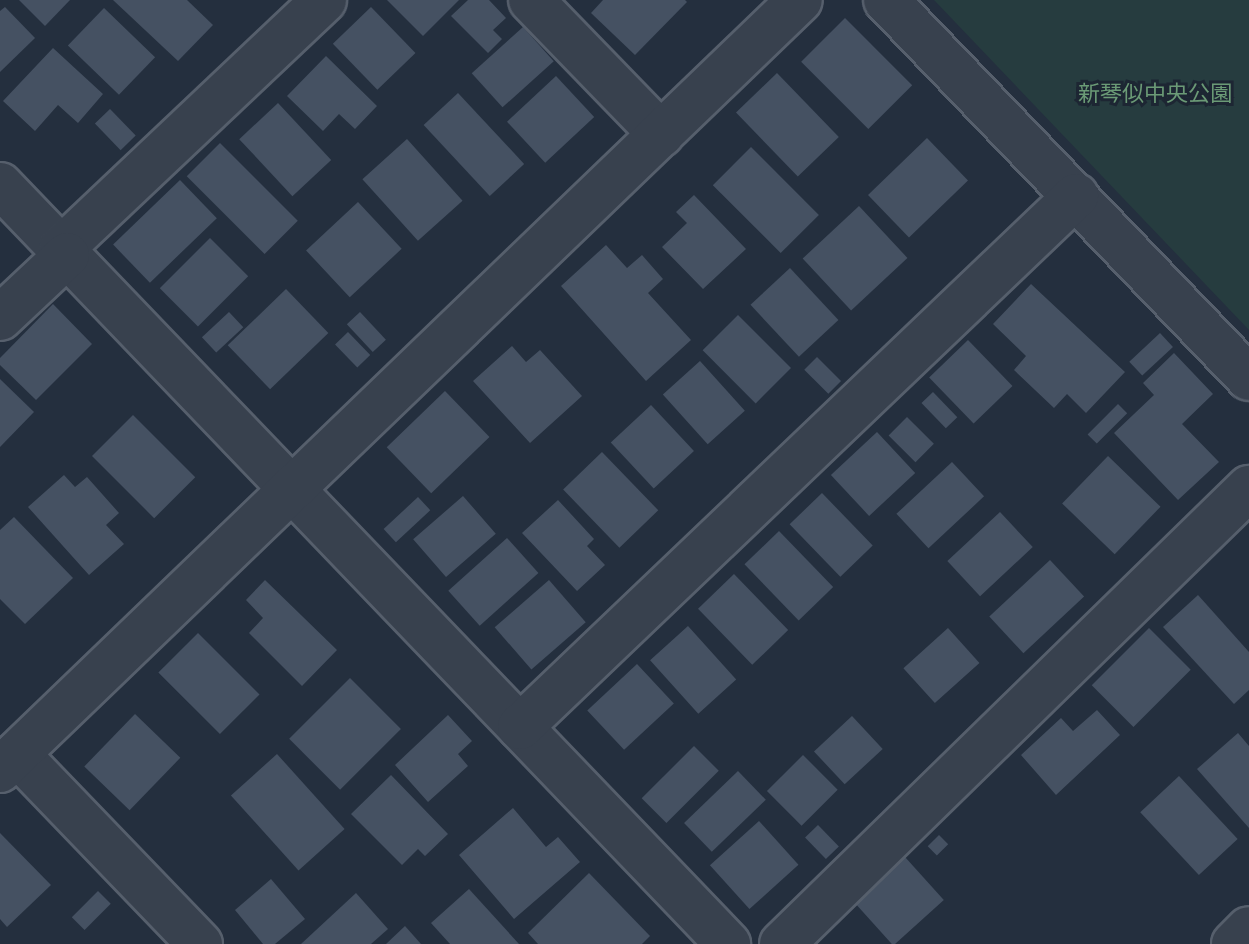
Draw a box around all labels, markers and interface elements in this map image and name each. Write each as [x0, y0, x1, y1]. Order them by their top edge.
park label: 新琴似中央公園 [1078, 81, 1232, 107]

